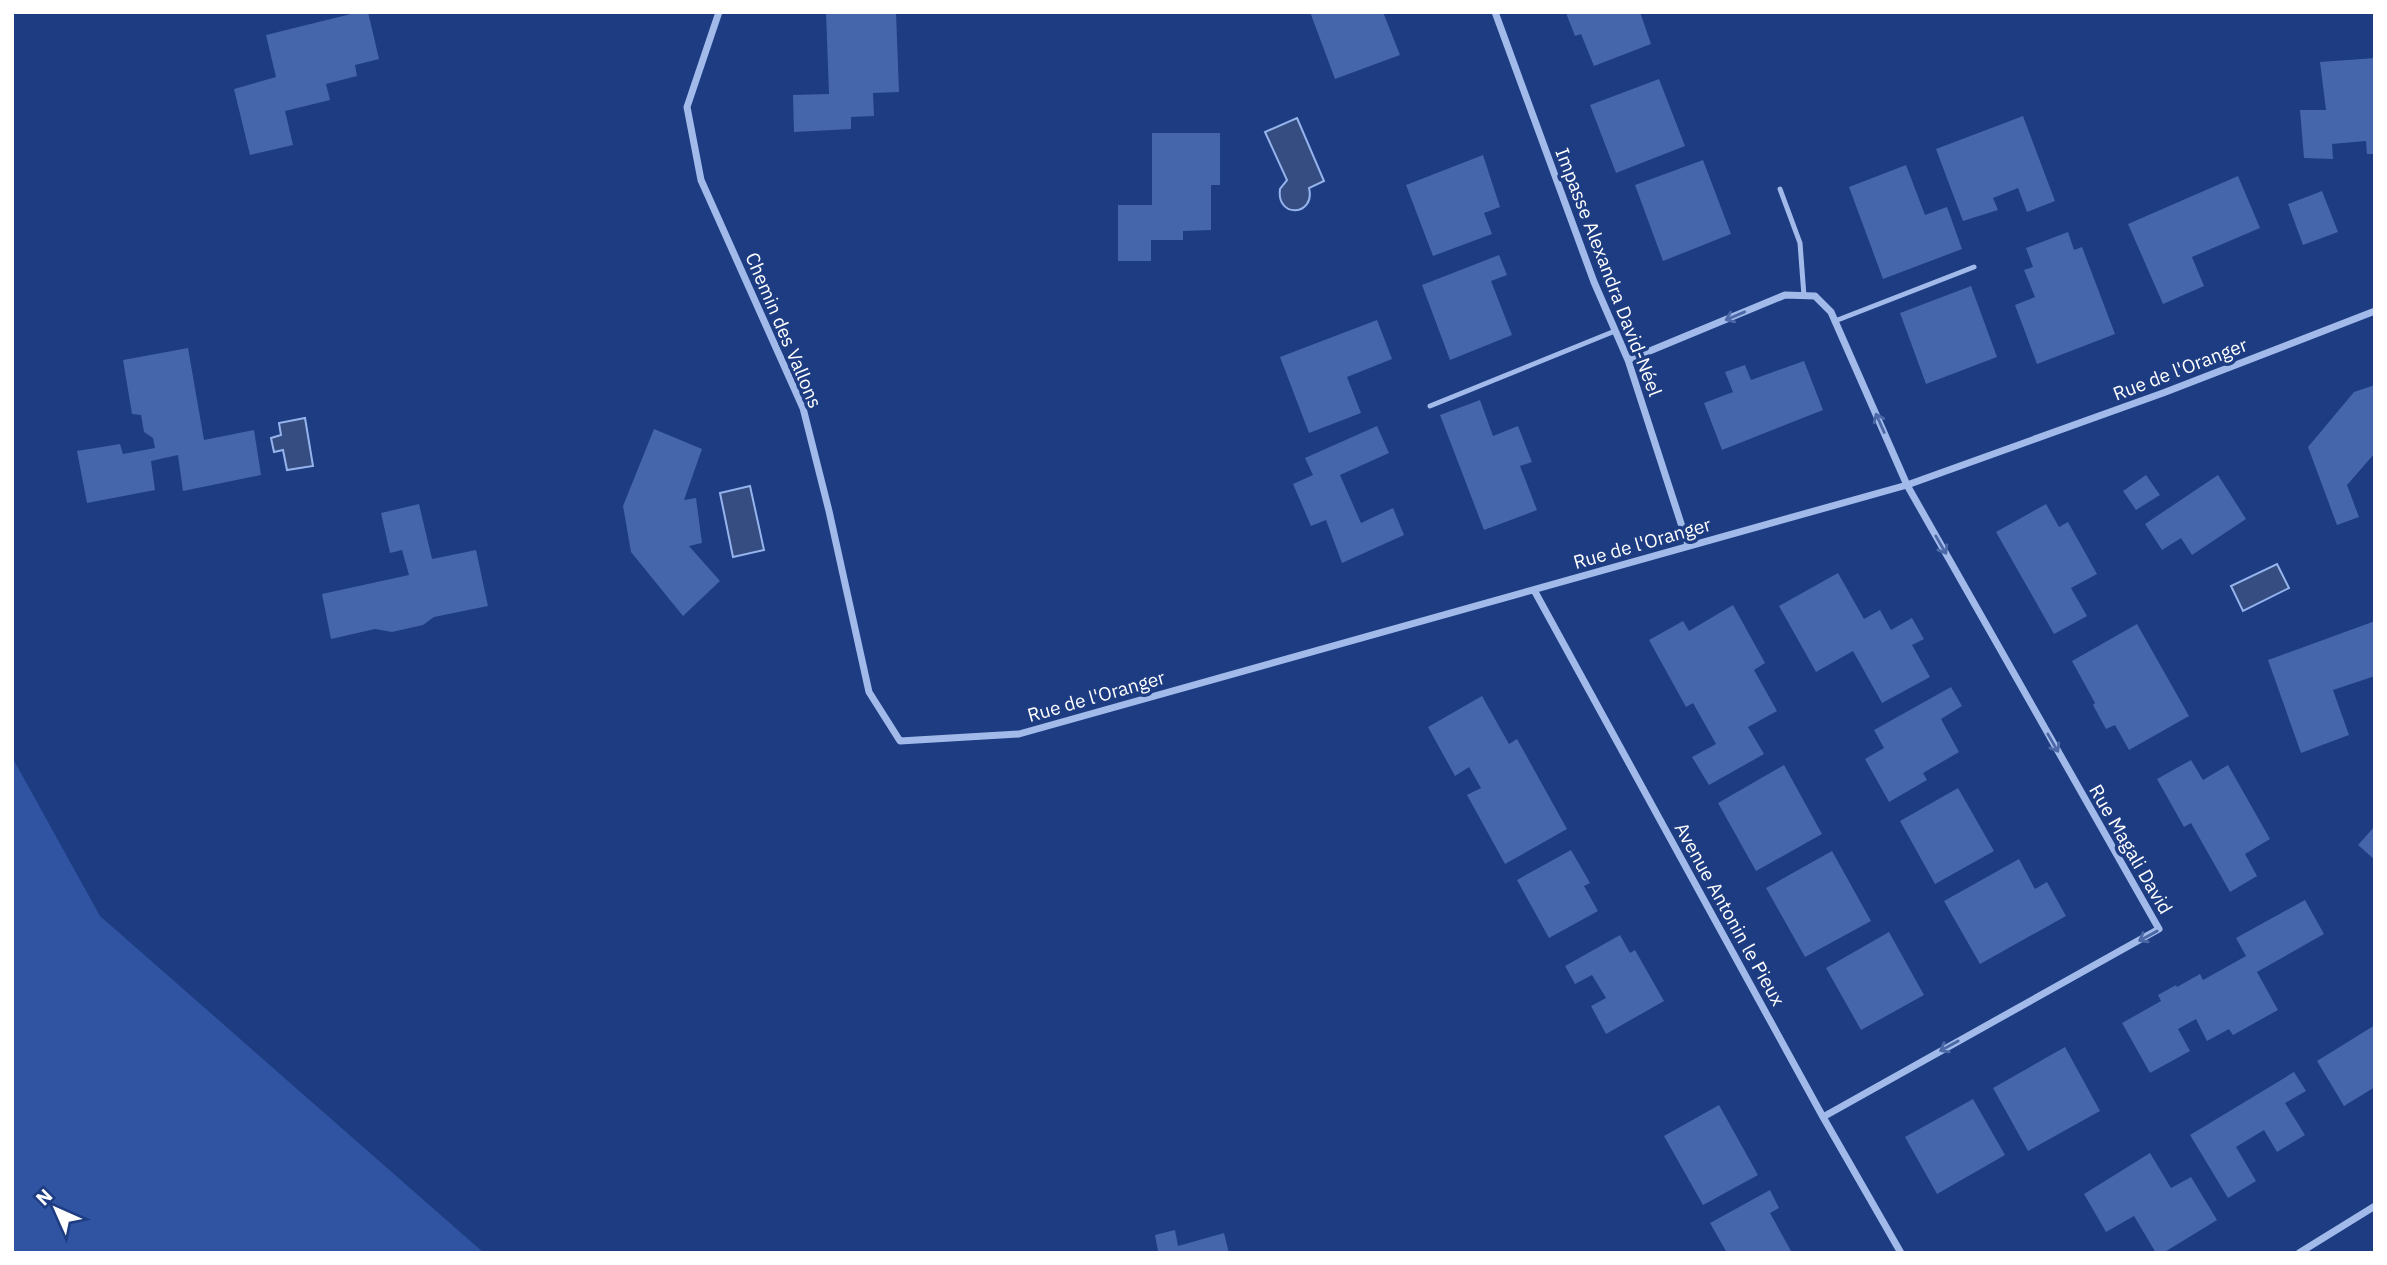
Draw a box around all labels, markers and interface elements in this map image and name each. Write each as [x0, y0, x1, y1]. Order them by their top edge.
street label: Impasse Alexandra David-Néel [1550, 144, 1668, 400]
street label: Chemin des Vallons [740, 248, 828, 412]
one-way arrow [1725, 310, 1746, 323]
street label: Rue de l'Oranger [2109, 332, 2251, 406]
one-way arrow [1873, 413, 1886, 434]
street label: Rue de l'Oranger [1570, 512, 1714, 574]
one-way arrow [1934, 534, 1948, 554]
street label: Rue de l'Oranger [1024, 665, 1168, 727]
one-way arrow [2046, 732, 2060, 752]
street label: Rue Magali David [2084, 780, 2178, 918]
street label: Avenue Antonin le Pieux [1670, 818, 1791, 1010]
one-way arrow [2138, 930, 2159, 943]
one-way arrow [1939, 1040, 1960, 1053]
north arrow [21, 1174, 91, 1244]
text: N [31, 1184, 57, 1210]

